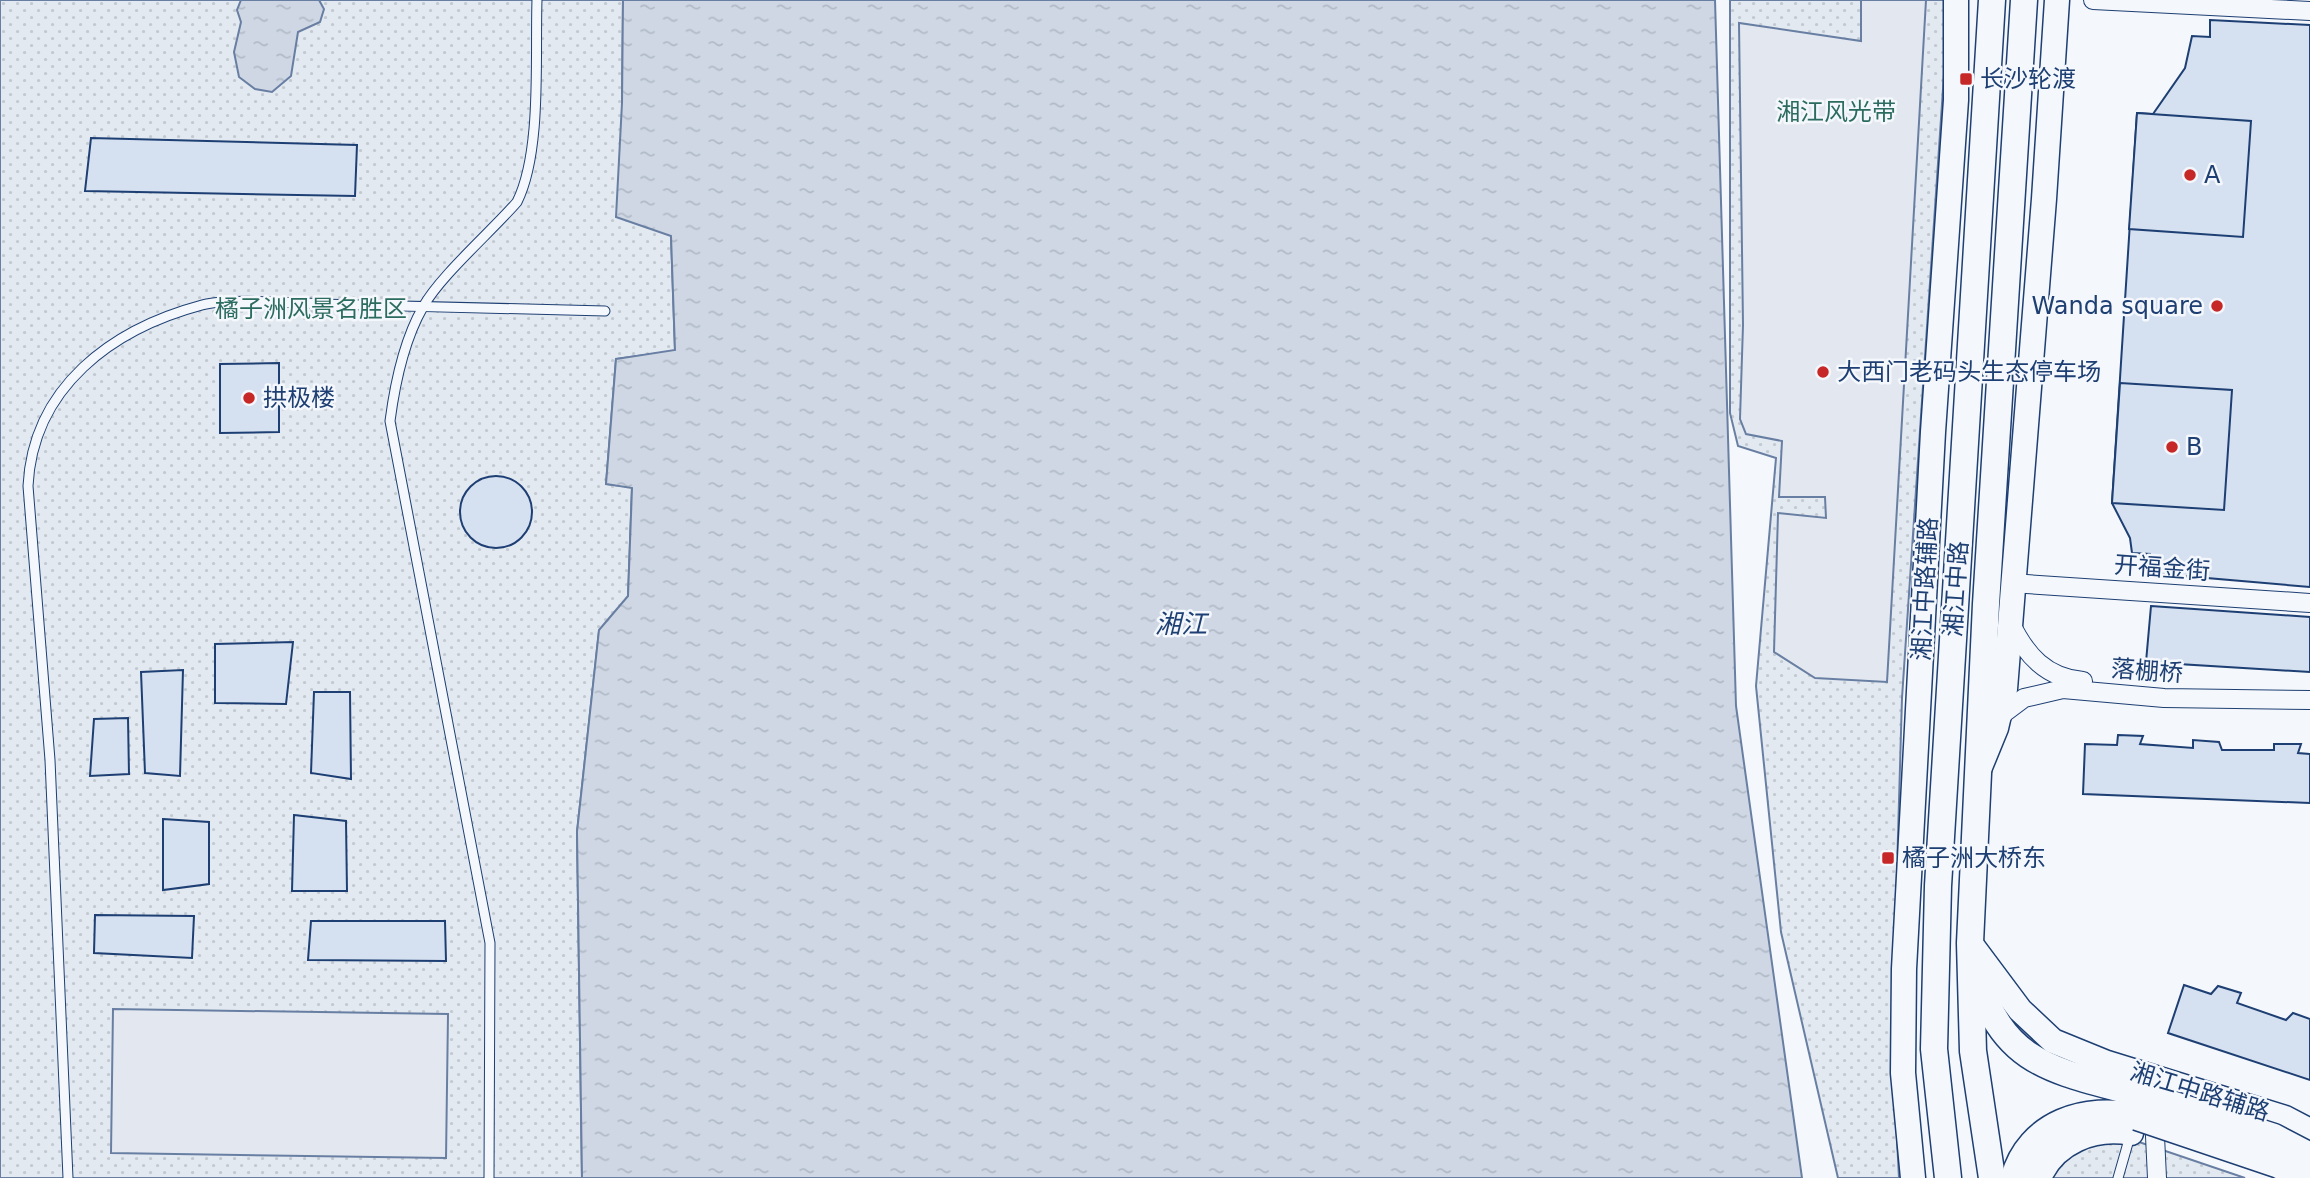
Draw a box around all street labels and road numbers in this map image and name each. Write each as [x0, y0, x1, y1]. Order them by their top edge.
street label: 湘江中路辅路 [1907, 516, 1943, 662]
street label: 湘江中路 [1939, 540, 1973, 638]
street label: 开福金街 [2113, 551, 2211, 585]
street label: 落棚桥 [2110, 655, 2184, 687]
street label: 湘江中路辅路 [2127, 1058, 2273, 1126]

